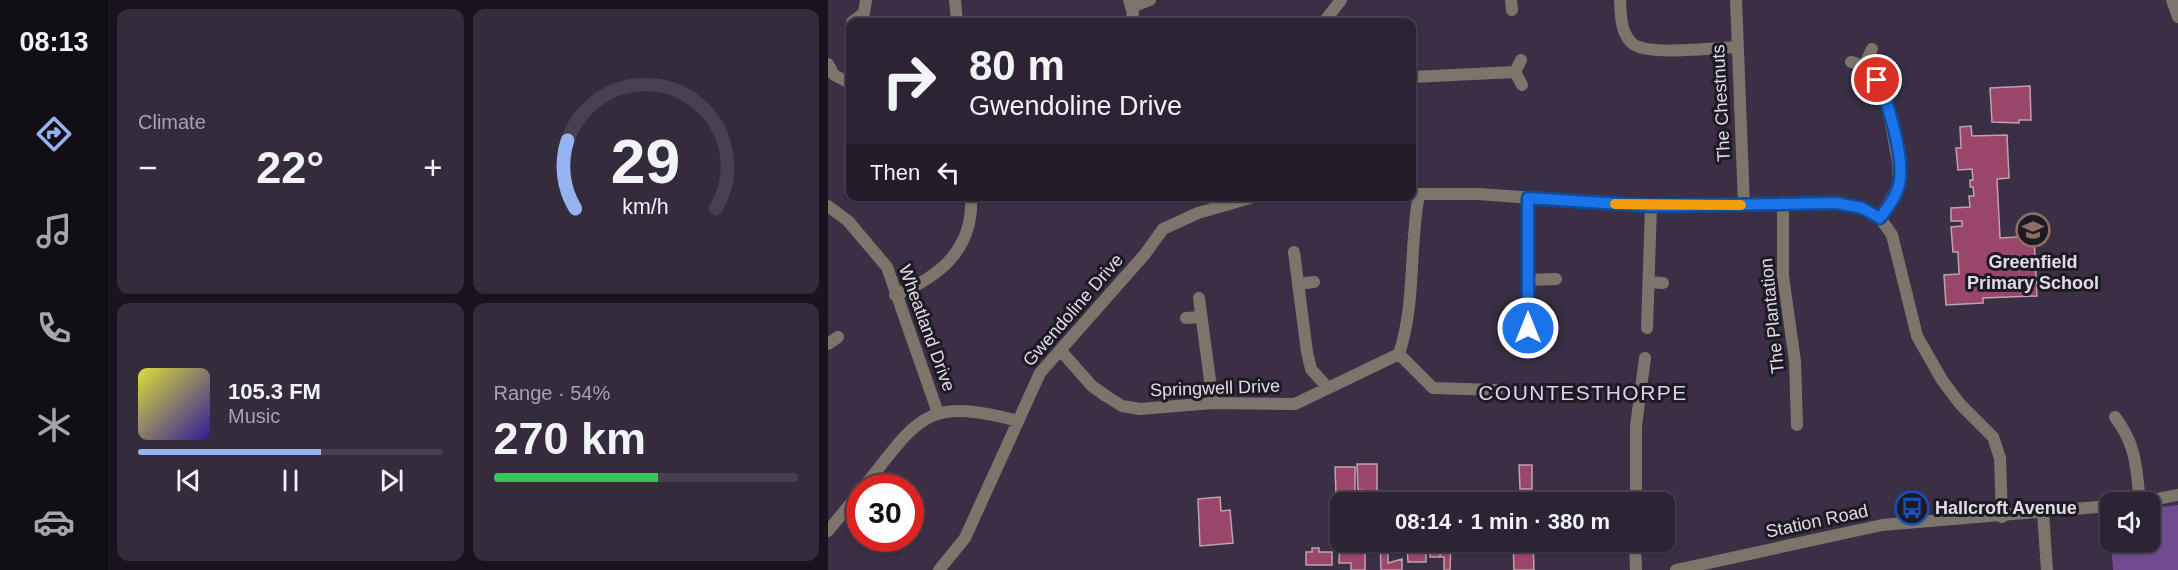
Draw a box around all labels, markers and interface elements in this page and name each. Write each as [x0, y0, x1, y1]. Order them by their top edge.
text: 08:13 [19, 27, 89, 57]
icon: right [870, 42, 948, 120]
text: 80 m [969, 42, 1065, 89]
street label: The Chestnuts [1708, 44, 1734, 162]
pin [1851, 54, 1902, 105]
icon: arrive [1860, 63, 1893, 96]
text: Gwendoline Drive [969, 91, 1182, 121]
text: Climate [138, 111, 206, 133]
icon: directions [33, 113, 75, 155]
text: 29 [611, 127, 680, 196]
text: 22° [256, 142, 324, 193]
text: − [138, 149, 157, 186]
text: + [423, 149, 443, 186]
icon: left [932, 156, 965, 189]
text: Then [870, 160, 920, 185]
text: km/h [623, 195, 669, 219]
icon: music [33, 210, 75, 252]
school or university icon: Greenfield Primary School [2015, 212, 2051, 248]
street label: Gwendoline Drive [1019, 250, 1127, 370]
place label: Greenfield Primary School [1967, 252, 2099, 293]
street label: The Plantation [1756, 257, 1788, 375]
street label: Wheatland Drive [895, 262, 959, 394]
position arrow [1496, 296, 1560, 360]
icon: phone [33, 307, 75, 349]
street label: Springwell Drive [1150, 376, 1280, 400]
text: 105.3 FM [228, 379, 321, 404]
district label: COUNTESTHORPE [1478, 381, 1688, 404]
text: Range · 54% [494, 382, 610, 404]
icon: climate [33, 404, 75, 446]
text: Music [228, 405, 280, 427]
text: 270 km [494, 413, 646, 464]
icon: previous [172, 464, 205, 497]
icon: pause [274, 464, 307, 497]
icon: next [375, 464, 408, 497]
speed limit sign: 30 [846, 474, 924, 552]
bus stop icon: Hallcroft Avenue [1894, 490, 1930, 526]
map controls [2100, 492, 2160, 552]
button: sound [2100, 492, 2160, 552]
place label: Hallcroft Avenue [1935, 498, 2077, 518]
street label: Station Road [1764, 500, 1870, 542]
icon: car [33, 501, 75, 543]
text: 08:14 · 1 min · 380 m [1395, 509, 1610, 534]

